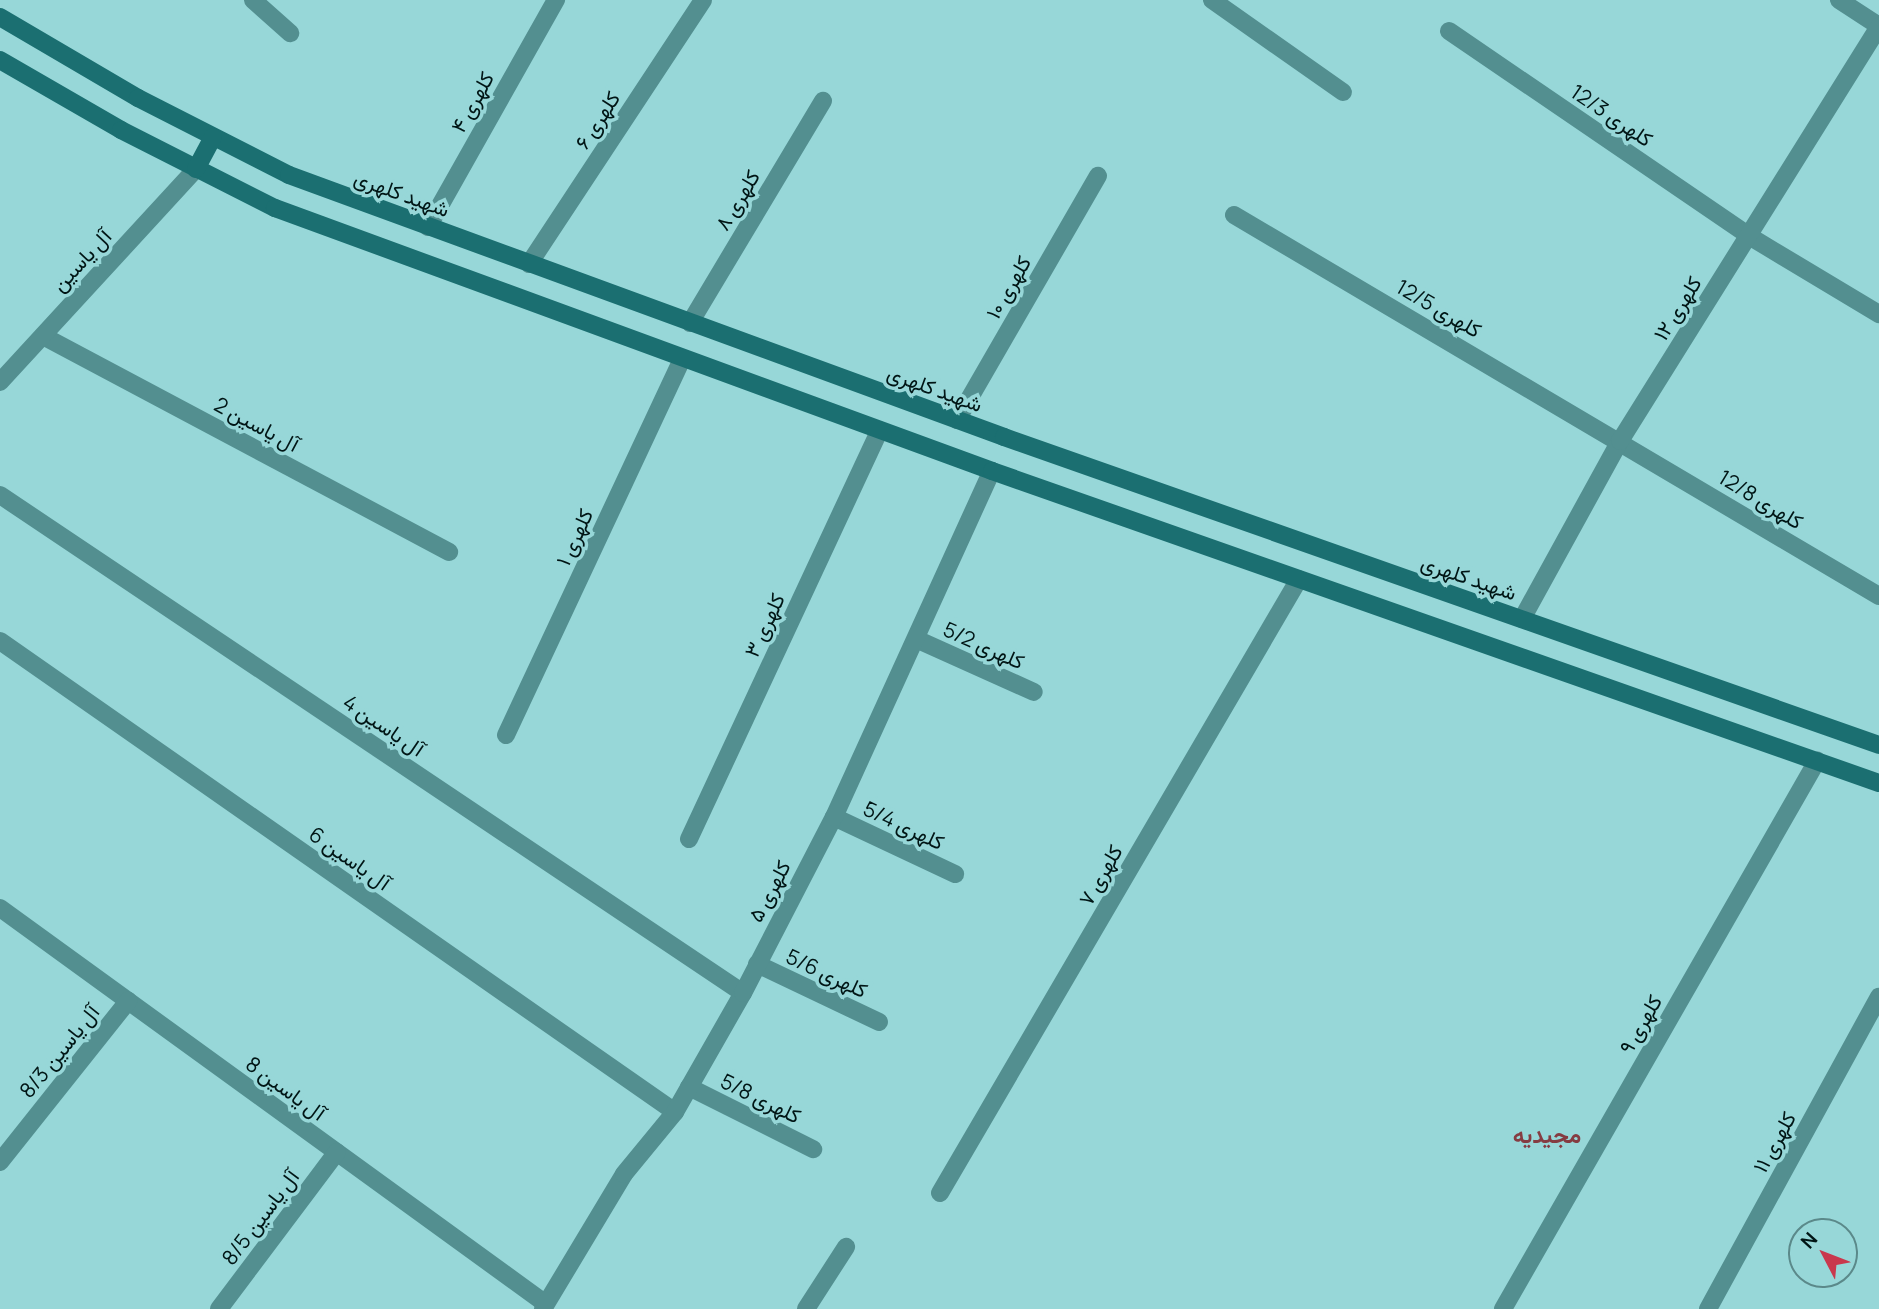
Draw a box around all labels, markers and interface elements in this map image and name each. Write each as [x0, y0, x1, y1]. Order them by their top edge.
street label: کلهری ۴ [445, 67, 499, 137]
street label: کلهری 12/3 [1566, 78, 1658, 152]
street label: کلهری ۶ [569, 86, 625, 154]
street label: شهید کلهری [351, 164, 453, 222]
street label: کلهری ۸ [709, 165, 765, 235]
street label: آل یاسین [46, 224, 116, 296]
street label: کلهری ۱۰ [980, 251, 1036, 323]
street label: کلهری ۱۲ [1648, 271, 1706, 345]
street label: کلهری 12/5 [1392, 274, 1486, 342]
street label: شهید کلهری [884, 359, 986, 417]
street label: آل یاسین 2 [210, 391, 304, 457]
street label: کلهری 12/8 [1714, 464, 1808, 534]
street label: کلهری ۱ [550, 505, 598, 569]
street label: شهید کلهری [1418, 549, 1520, 605]
street label: کلهری ۳ [738, 589, 790, 661]
street label: کلهری 5/2 [940, 616, 1028, 674]
street label: آل یاسین 4 [339, 689, 429, 761]
street label: کلهری 5/4 [860, 795, 948, 855]
street label: آل یاسین 6 [305, 821, 395, 895]
street label: کلهری ۷ [1073, 840, 1127, 910]
street label: کلهری ۵ [742, 856, 796, 926]
street label: کلهری 5/6 [782, 943, 872, 1003]
street label: کلهری ۹ [1613, 990, 1667, 1058]
street label: آل یاسین 8/3 [14, 1000, 104, 1102]
street label: آل یاسین 8 [241, 1051, 331, 1125]
street label: کلهری 5/8 [717, 1068, 805, 1128]
street label: کلهری ۱۱ [1747, 1107, 1801, 1177]
district label: مجیدیه [1513, 1120, 1581, 1148]
street label: آل یاسین 8/5 [216, 1164, 304, 1270]
north arrow [1788, 1218, 1858, 1288]
text: N [1795, 1227, 1823, 1254]

